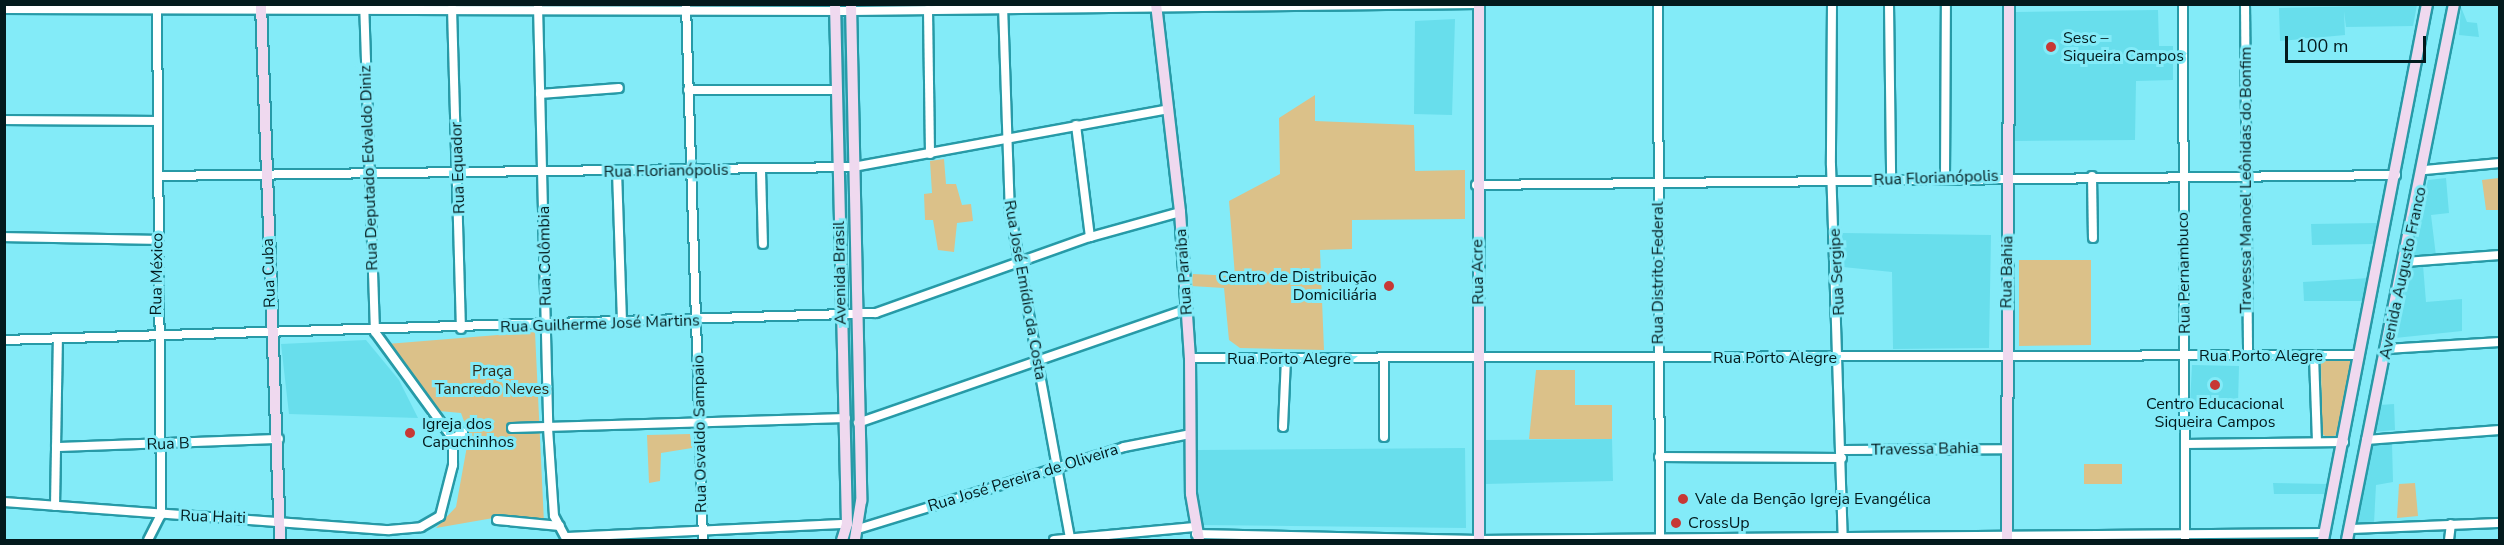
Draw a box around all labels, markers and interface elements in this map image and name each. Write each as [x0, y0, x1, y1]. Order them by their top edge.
scale bar [2288, 24, 2429, 62]
place label: Sesc – Siqueira Campos [2063, 28, 2184, 66]
text: 100 m [2296, 34, 2348, 58]
marker: Sesc – Siqueira Campos [2044, 40, 2058, 54]
street label: Travessa Manoel Leônidas do Bonfim [2236, 47, 2256, 313]
street label: Rua Deputado Edvaldo Diniz [356, 65, 382, 271]
street label: Rua Equador [447, 122, 469, 214]
street label: Rua Florianópolis [603, 160, 729, 182]
street label: Rua Florianópolis [1873, 166, 1999, 190]
street label: Avenida Augusto Franco [2375, 185, 2431, 361]
street label: Rua José Emídio da Costa [1000, 199, 1050, 381]
street label: Rua Distrito Federal [1648, 202, 1668, 344]
street label: Rua Colômbia [535, 206, 555, 306]
street label: Rua Pernambuco [2173, 212, 2195, 334]
street label: Avenida Brasil [829, 221, 851, 325]
street label: Rua Paraíba [1171, 228, 1197, 316]
street label: Rua Sergipe [1825, 228, 1849, 316]
street label: Rua México [147, 233, 167, 315]
street label: Rua Bahia [1997, 235, 2017, 309]
street label: Rua Cuba [258, 238, 280, 308]
street label: Rua Acre [1468, 239, 1488, 305]
place label: Centro de Distribuição Domiciliária [1218, 267, 1377, 305]
marker: Centro de Distribuição Domiciliária [1382, 279, 1396, 293]
street label: Rua Guilherme José Martins [500, 311, 700, 337]
street label: Rua Porto Alegre [2199, 346, 2323, 366]
street label: Rua Porto Alegre [1713, 348, 1837, 368]
street label: Rua Porto Alegre [1227, 349, 1351, 369]
street label: Rua Osvaldo Sampaio [689, 355, 711, 513]
park label: Praça Tancredo Neves [435, 361, 549, 399]
marker: Centro Educacional Siqueira Campos [2208, 378, 2222, 392]
place label: Centro Educacional Siqueira Campos [2146, 394, 2284, 432]
place label: Igreja dos Capuchinhos [422, 414, 514, 452]
marker: Igreja dos Capuchinhos [403, 426, 417, 440]
street label: Rua B [146, 434, 190, 454]
street label: Travessa Bahia [1871, 438, 1979, 460]
street label: Rua José Pereira de Oliveira [925, 440, 1121, 516]
place label: Vale da Benção Igreja Evangélica [1695, 489, 1931, 509]
marker: Vale da Benção Igreja Evangélica [1676, 492, 1690, 506]
street label: Rua Haiti [180, 506, 246, 528]
place label: CrossUp [1688, 513, 1750, 533]
marker: CrossUp [1669, 516, 1683, 530]

